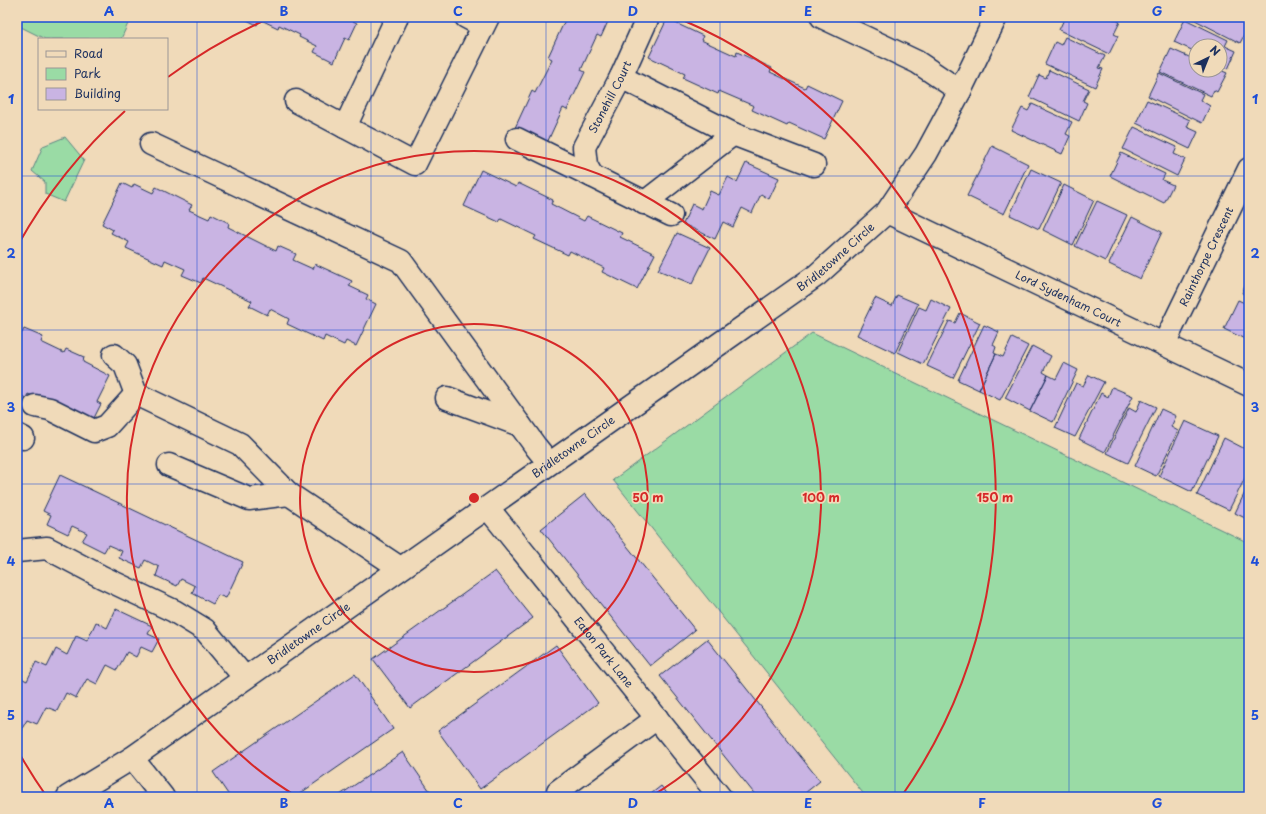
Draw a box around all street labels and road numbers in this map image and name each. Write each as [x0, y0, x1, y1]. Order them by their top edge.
street label: Stonehill Court [584, 57, 635, 136]
street label: Rainthorpe Crescent [1174, 203, 1238, 309]
street label: Bridletowne Circle [793, 218, 878, 295]
street label: Lord Sydenham Court [1013, 266, 1125, 331]
street label: Bridletowne Circle [528, 411, 618, 482]
street label: Bridletowne Circle [263, 598, 353, 668]
street label: Eaton Park Lane [570, 613, 638, 691]

